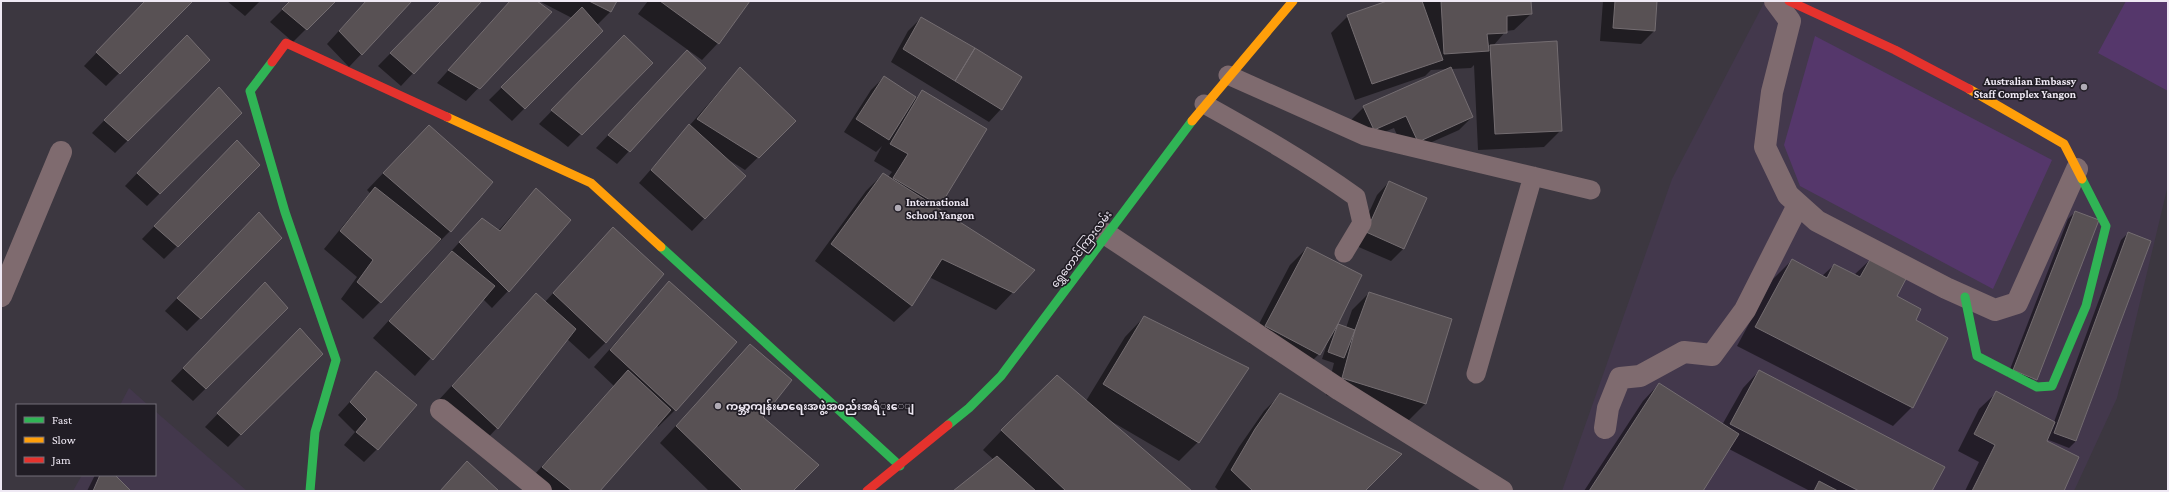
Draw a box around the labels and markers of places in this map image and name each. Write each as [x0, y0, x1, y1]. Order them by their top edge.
place label: Australian Embassy Staff Complex Yangon [1974, 75, 2077, 100]
marker: Australian Embassy Staff Complex Yangon [2079, 82, 2089, 92]
place label: International School Yangon [906, 196, 975, 221]
marker: International School Yangon [893, 203, 903, 213]
place label: ကမ္ဘာ့ကျန်းမာရေးအဖွဲ့အစည်းအရံုးေျ [726, 399, 914, 416]
marker: ကမ္ဘာ့ကျန်းမာရေးအဖွဲ့အစည်းအရံုးေျ [713, 401, 723, 411]

